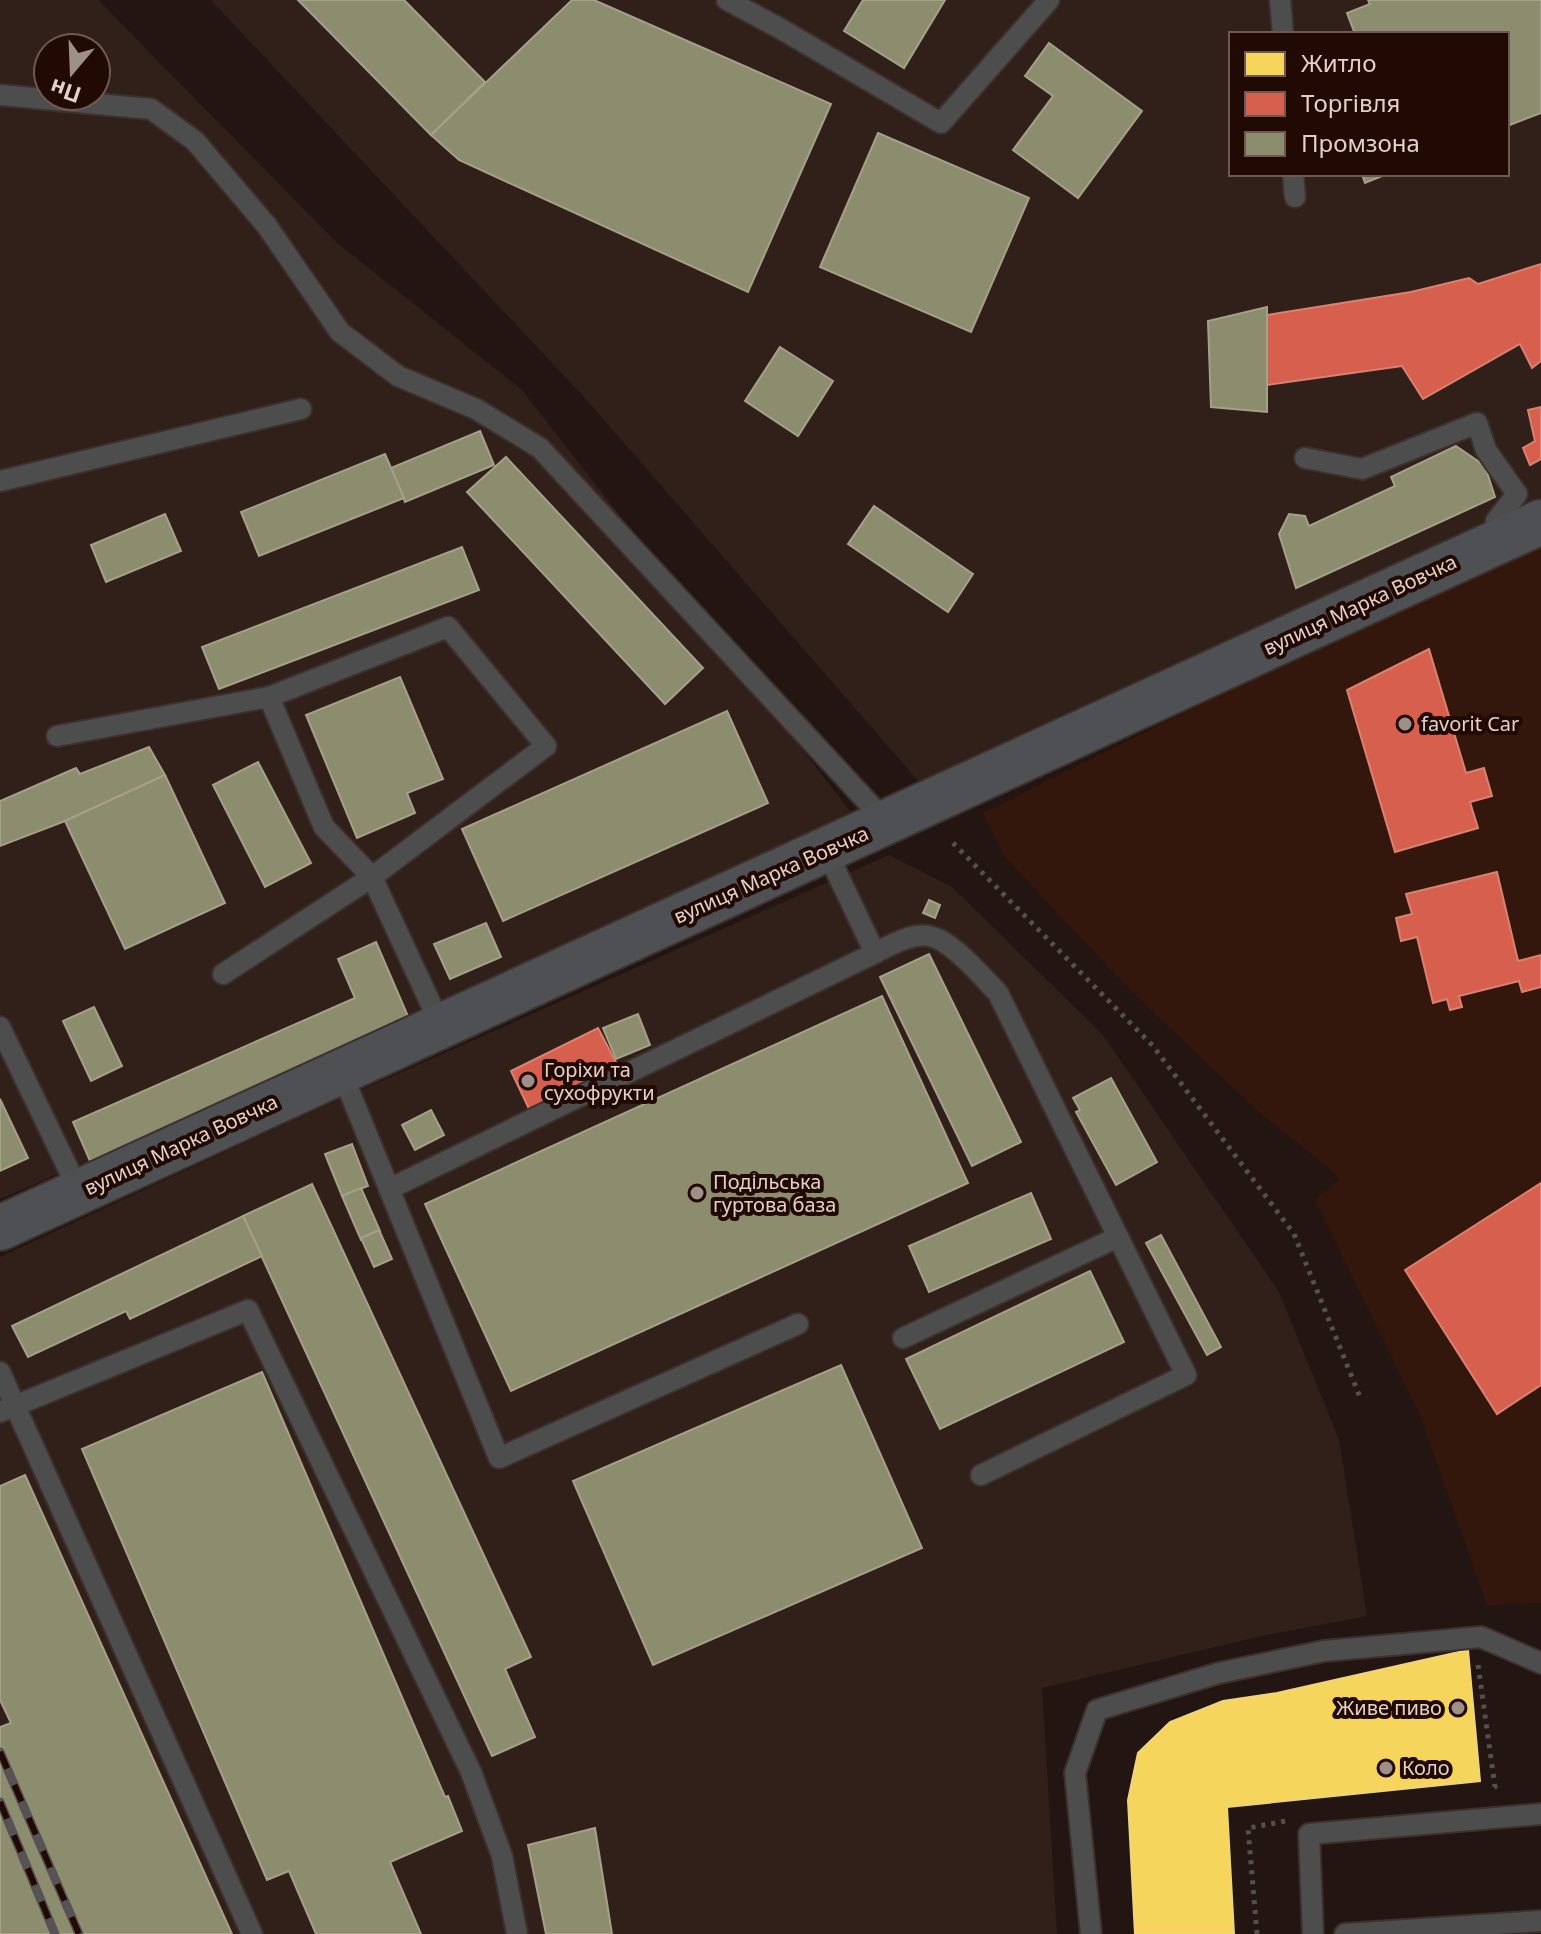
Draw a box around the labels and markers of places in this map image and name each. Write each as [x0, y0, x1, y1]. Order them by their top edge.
place label: favorit Car [1421, 710, 1519, 737]
marker: favorit Car [1396, 715, 1414, 733]
place label: Горіхи та сухофрукти [544, 1056, 655, 1106]
marker: Горіхи та сухофрукти [519, 1072, 537, 1090]
place label: Подільська гуртова база [713, 1168, 836, 1218]
marker: Подільська гуртова база [688, 1184, 706, 1202]
place label: Живе пиво [1336, 1694, 1442, 1721]
marker: Живе пиво [1449, 1699, 1467, 1717]
place label: Коло [1402, 1754, 1450, 1781]
marker: Коло [1377, 1759, 1395, 1777]

